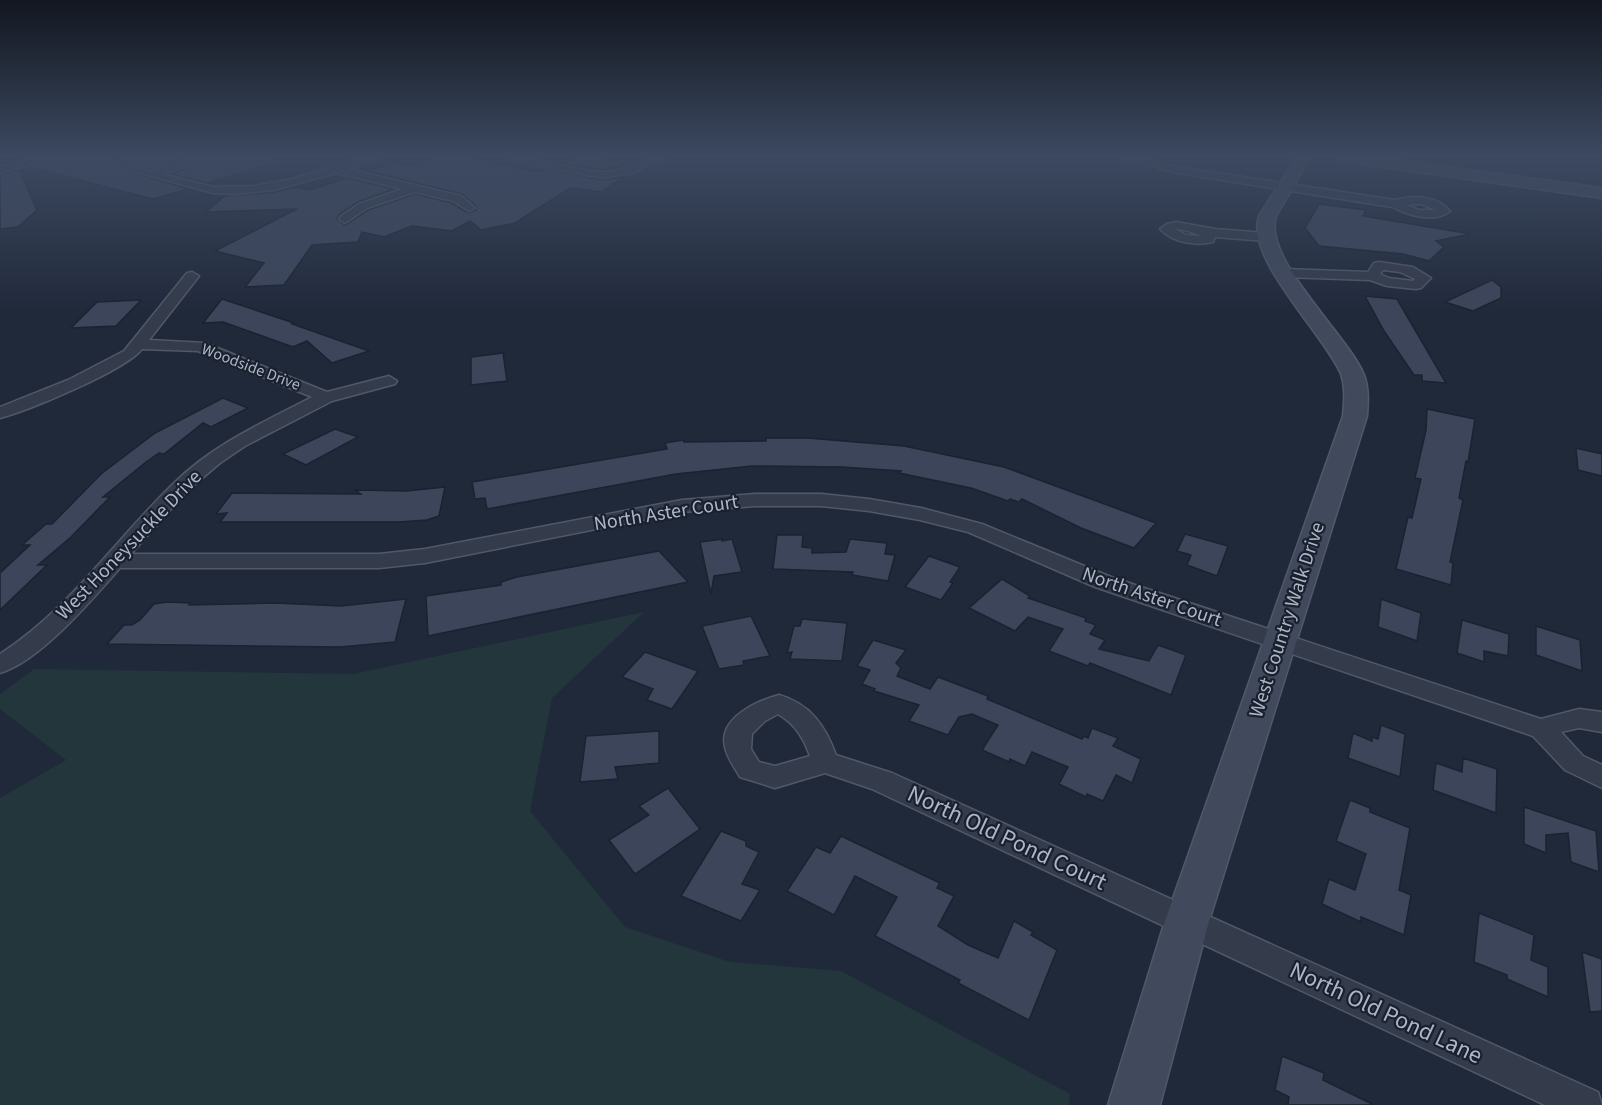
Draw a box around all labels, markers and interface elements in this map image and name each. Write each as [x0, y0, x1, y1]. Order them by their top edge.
street label: Woodside Drive [198, 338, 304, 396]
street label: West Honeysuckle Drive [50, 464, 208, 626]
street label: North Aster Court [592, 488, 740, 538]
street label: West Country Walk Drive [1242, 519, 1332, 721]
street label: North Aster Court [1078, 560, 1226, 634]
street label: North Old Pond Court [902, 776, 1112, 900]
street label: North Old Pond Lane [1284, 953, 1488, 1073]

